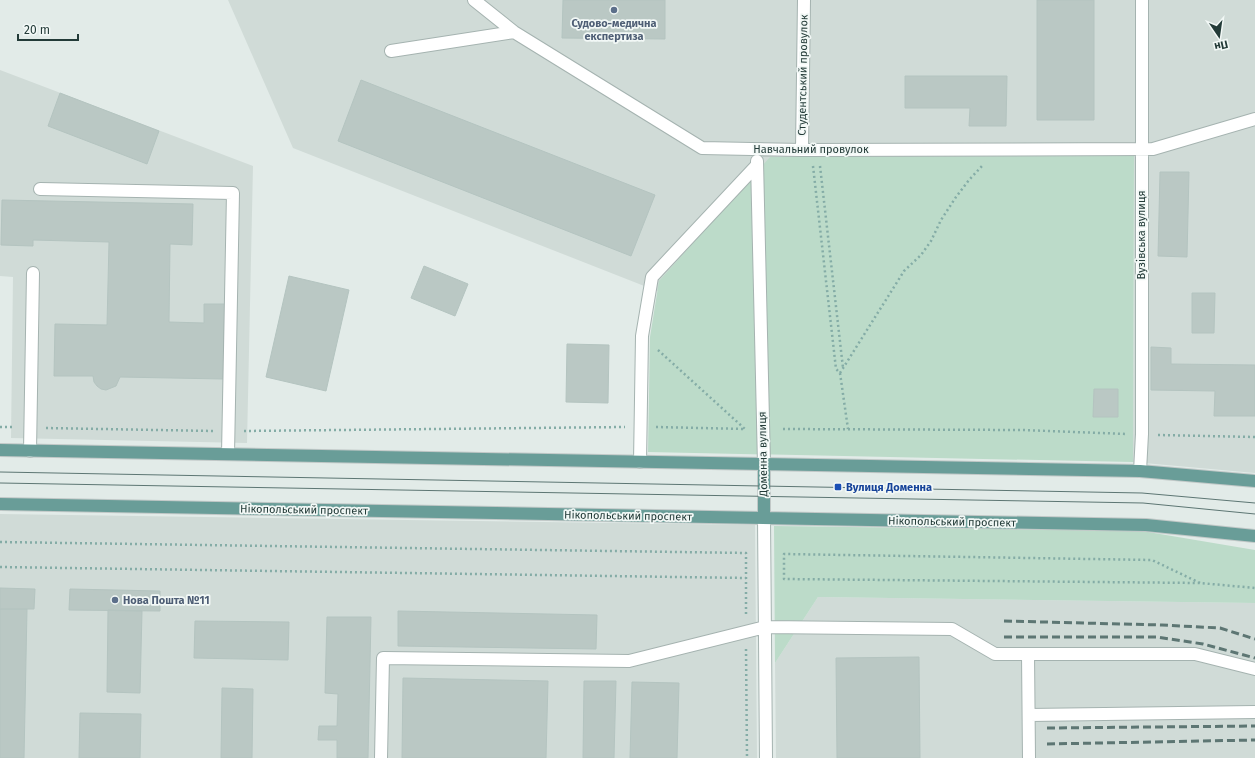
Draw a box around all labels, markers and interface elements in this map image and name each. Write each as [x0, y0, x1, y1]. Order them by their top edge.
marker: Судово-медична експертиза [609, 5, 619, 15]
street label: Студентський провулок [795, 14, 811, 136]
scale bar [18, 16, 78, 42]
north arrow [1199, 16, 1239, 56]
place label: Судово-медична експертиза [571, 17, 657, 43]
text: 20 m [24, 23, 50, 37]
text: Пн [1213, 37, 1229, 53]
street label: Навчальний провулок [753, 143, 869, 156]
street label: Вузівська вулиця [1135, 191, 1148, 279]
street label: Доменна вулиця [756, 411, 770, 498]
place label: Вулиця Доменна [846, 481, 932, 494]
marker: Вулиця Доменна [833, 482, 843, 492]
street label: Нікопольський проспект [240, 502, 368, 518]
street label: Нікопольський проспект [564, 508, 692, 524]
street label: Нікопольський проспект [888, 514, 1016, 530]
place label: Нова Пошта №11 [123, 594, 210, 607]
marker: Нова Пошта №11 [110, 595, 120, 605]

